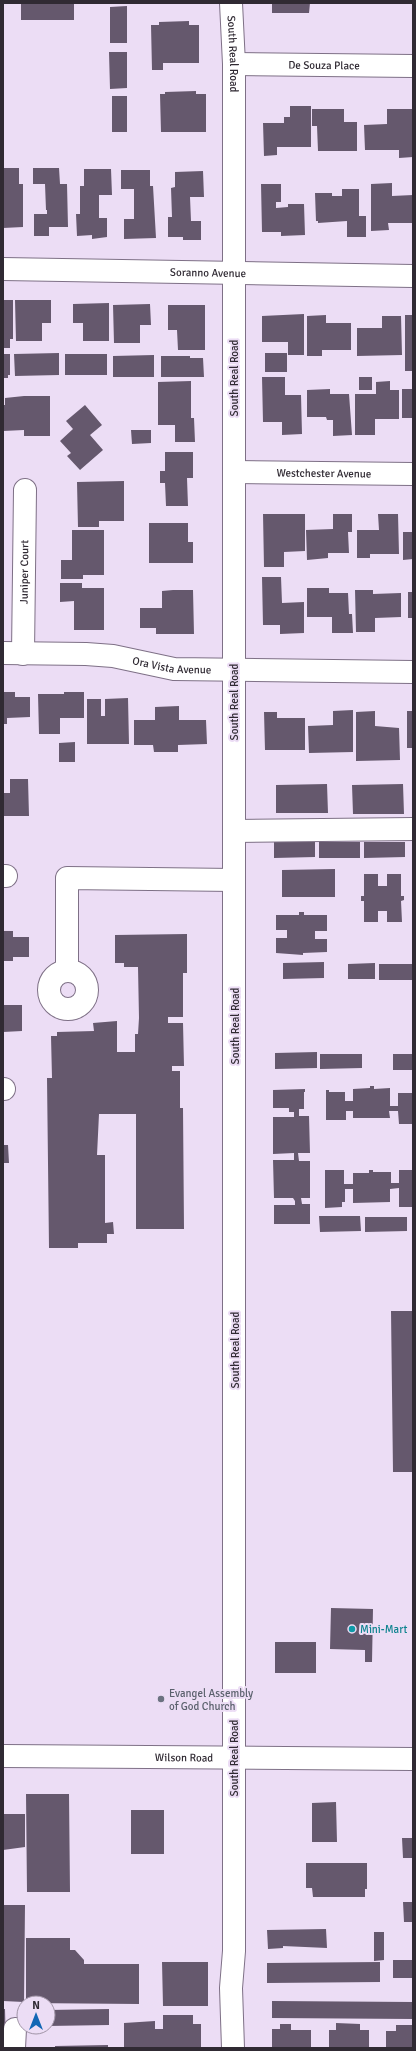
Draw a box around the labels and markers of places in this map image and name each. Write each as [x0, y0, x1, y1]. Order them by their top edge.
place label: Mini-Mart [360, 1623, 407, 1636]
marker: Mini-Mart [347, 1624, 357, 1634]
place label: Evangel Assembly of God Church [169, 1687, 254, 1713]
marker: Evangel Assembly of God Church [156, 1694, 166, 1704]

